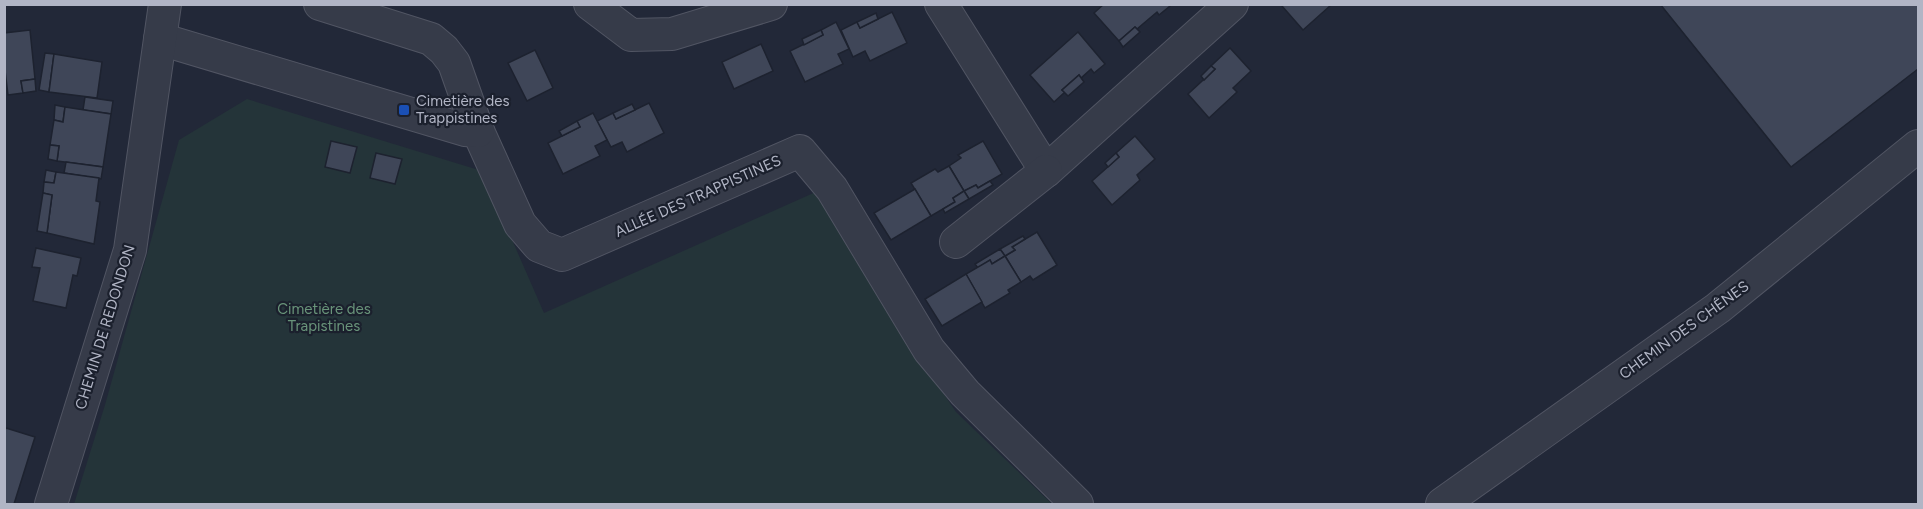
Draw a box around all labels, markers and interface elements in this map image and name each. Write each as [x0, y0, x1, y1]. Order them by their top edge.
place label: Cimetière des Trappistines [416, 92, 510, 127]
marker: Cimetière des Trappistines [397, 103, 411, 117]
street label: ALLÉE DES TRAPPISTINES [612, 151, 784, 241]
street label: CHEMIN DE REDONDON [71, 242, 139, 412]
street label: CHEMIN DES CHÊNES [1616, 277, 1752, 383]
park label: Cimetière des Trapistines [277, 300, 371, 335]

